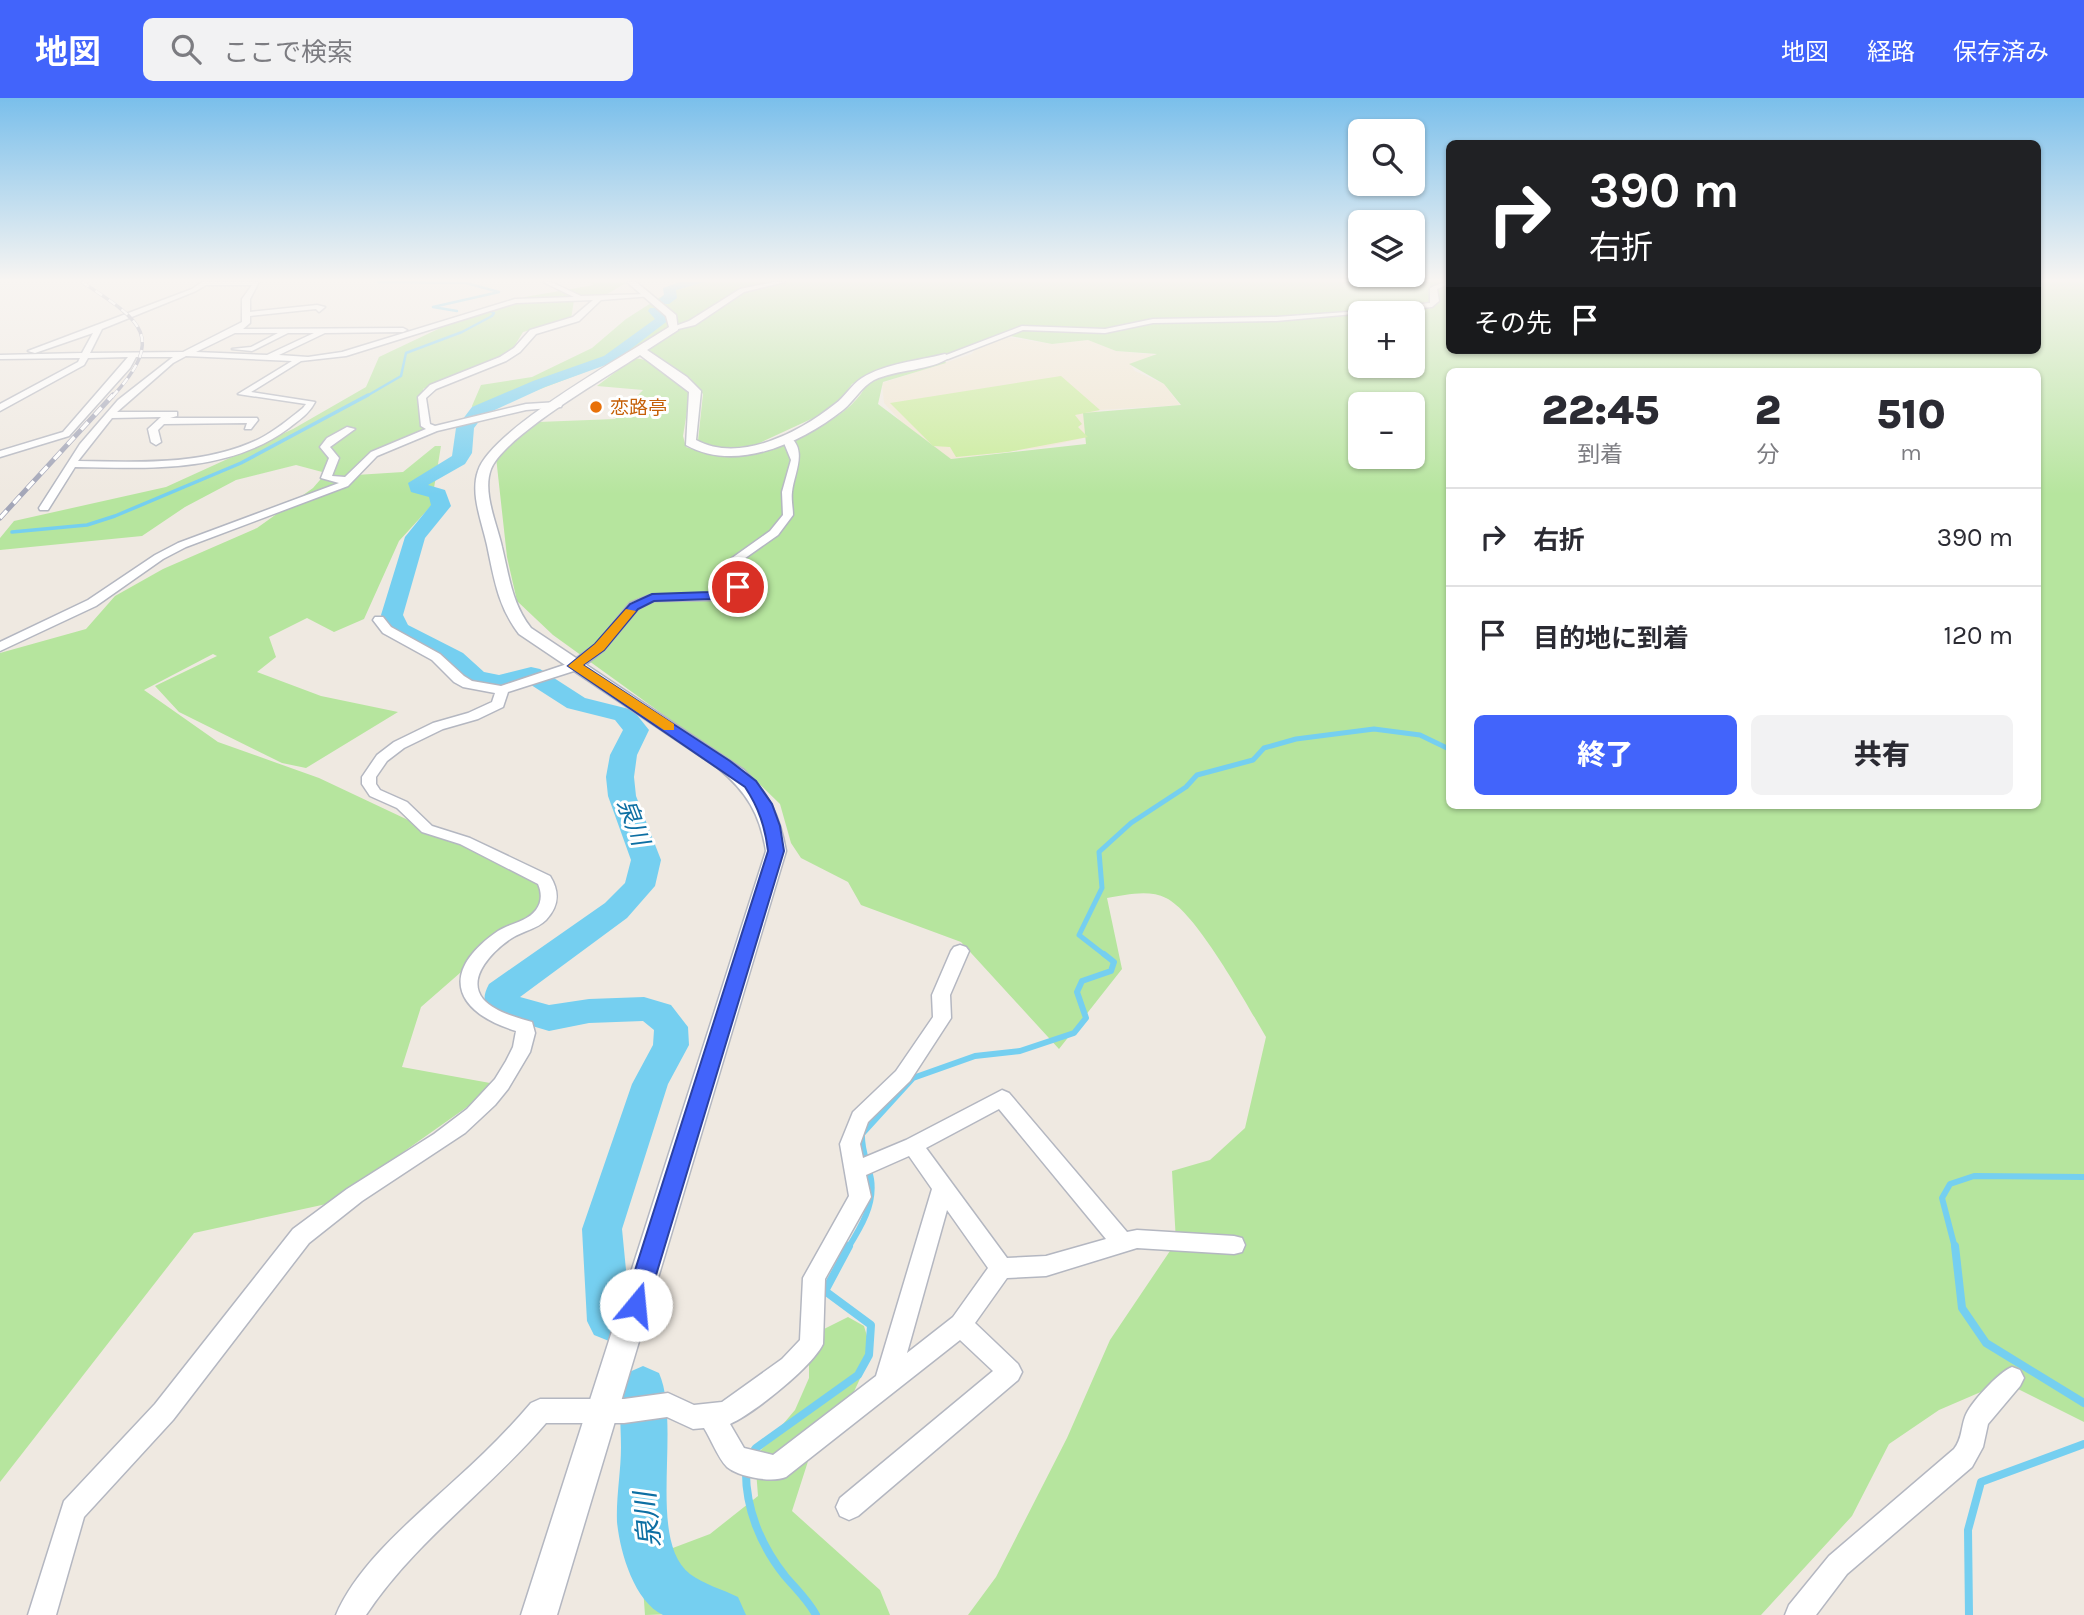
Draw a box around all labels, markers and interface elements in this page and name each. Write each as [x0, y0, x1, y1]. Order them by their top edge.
search box [143, 18, 633, 81]
icon: search [167, 30, 205, 68]
text: 地図 [35, 33, 101, 71]
text: ここで検索 [223, 37, 353, 68]
text: 地図 [1781, 38, 1829, 66]
text: 経路 [1867, 38, 1915, 66]
text: 保存済み [1953, 38, 2049, 66]
map controls [1348, 119, 1425, 469]
button: search [1348, 119, 1425, 196]
text: 390 m [1589, 162, 1739, 219]
icon: right [1474, 168, 1565, 259]
button: layers [1348, 210, 1425, 287]
text: 右折 [1589, 229, 1653, 266]
button: + [1348, 301, 1425, 378]
icon: arrive [1566, 301, 1604, 339]
text: その先 [1474, 308, 1552, 339]
text: 22:45 [1541, 385, 1659, 435]
text: 2 [1754, 385, 1781, 435]
text: 510 [1876, 389, 1946, 439]
button: − [1348, 392, 1425, 469]
place label: 恋路亭 [610, 397, 667, 419]
marker: 恋路亭 [588, 399, 604, 415]
text: m [1900, 439, 1922, 466]
text: 到着 [1577, 441, 1623, 468]
text: 分 [1756, 441, 1779, 468]
icon: right [1474, 518, 1512, 556]
text: 390 m [1937, 522, 2013, 553]
text: 右折 [1533, 525, 1585, 556]
pin [708, 557, 768, 617]
icon: arrive [719, 568, 757, 606]
icon: arrive [1474, 616, 1512, 654]
text: 120 m [1943, 620, 2013, 651]
text: 目的地に到着 [1533, 623, 1689, 654]
button: 終了 [1474, 715, 1737, 795]
button: 共有 [1751, 715, 2013, 795]
water label: 泉川 [611, 795, 656, 852]
position arrow [599, 1268, 673, 1342]
water label: 泉川 [628, 1487, 667, 1550]

